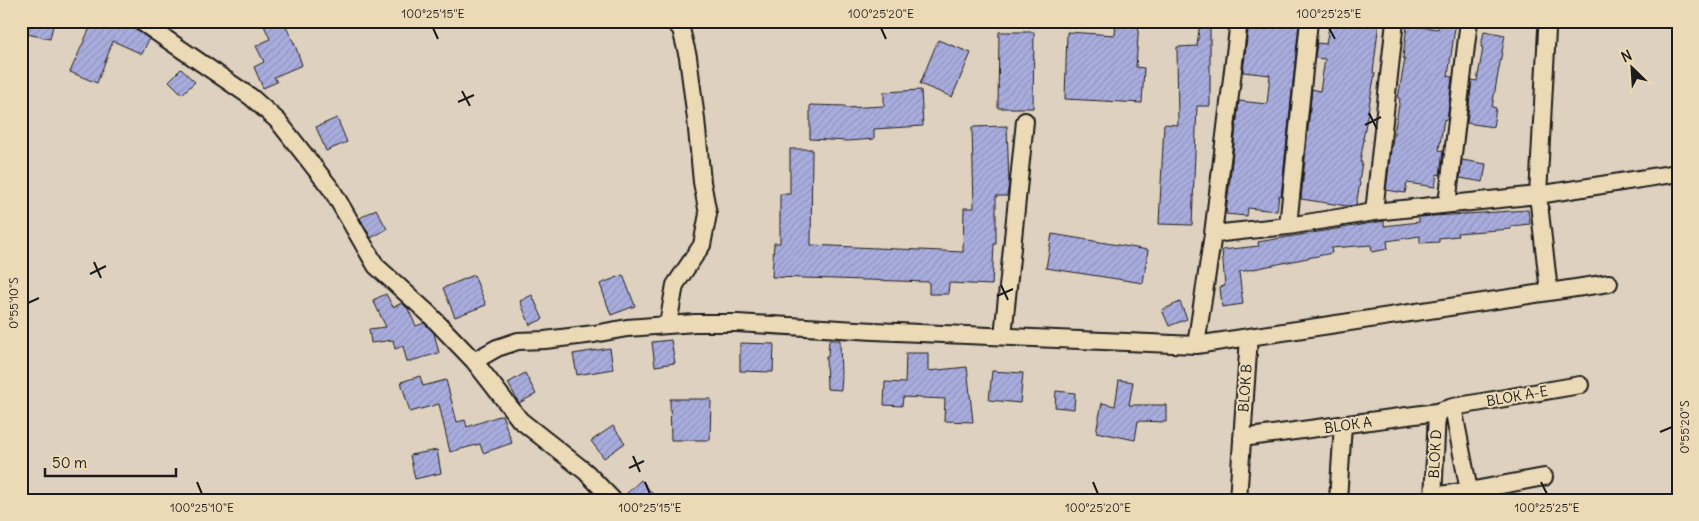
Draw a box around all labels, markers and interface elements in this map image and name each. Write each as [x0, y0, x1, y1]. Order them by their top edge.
text: 100°25'15"E [401, 6, 465, 21]
text: 100°25'20"E [848, 6, 914, 21]
text: 100°25'25"E [1297, 6, 1361, 21]
north arrow [1606, 42, 1656, 92]
text: N [1618, 46, 1635, 66]
text: 0°55'10"S [6, 277, 21, 329]
street label: BLOK B [1234, 363, 1256, 413]
street label: BLOK A-E [1485, 382, 1549, 410]
text: 0°55'20"S [1677, 400, 1692, 454]
street label: BLOK A [1323, 413, 1373, 437]
street label: BLOK D [1425, 429, 1445, 479]
scale bar [45, 446, 176, 478]
text: 50 m [52, 453, 87, 472]
text: 100°25'10"E [170, 500, 234, 515]
text: 100°25'15"E [618, 500, 682, 515]
text: 100°25'20"E [1065, 500, 1131, 515]
text: 100°25'25"E [1515, 500, 1579, 515]

